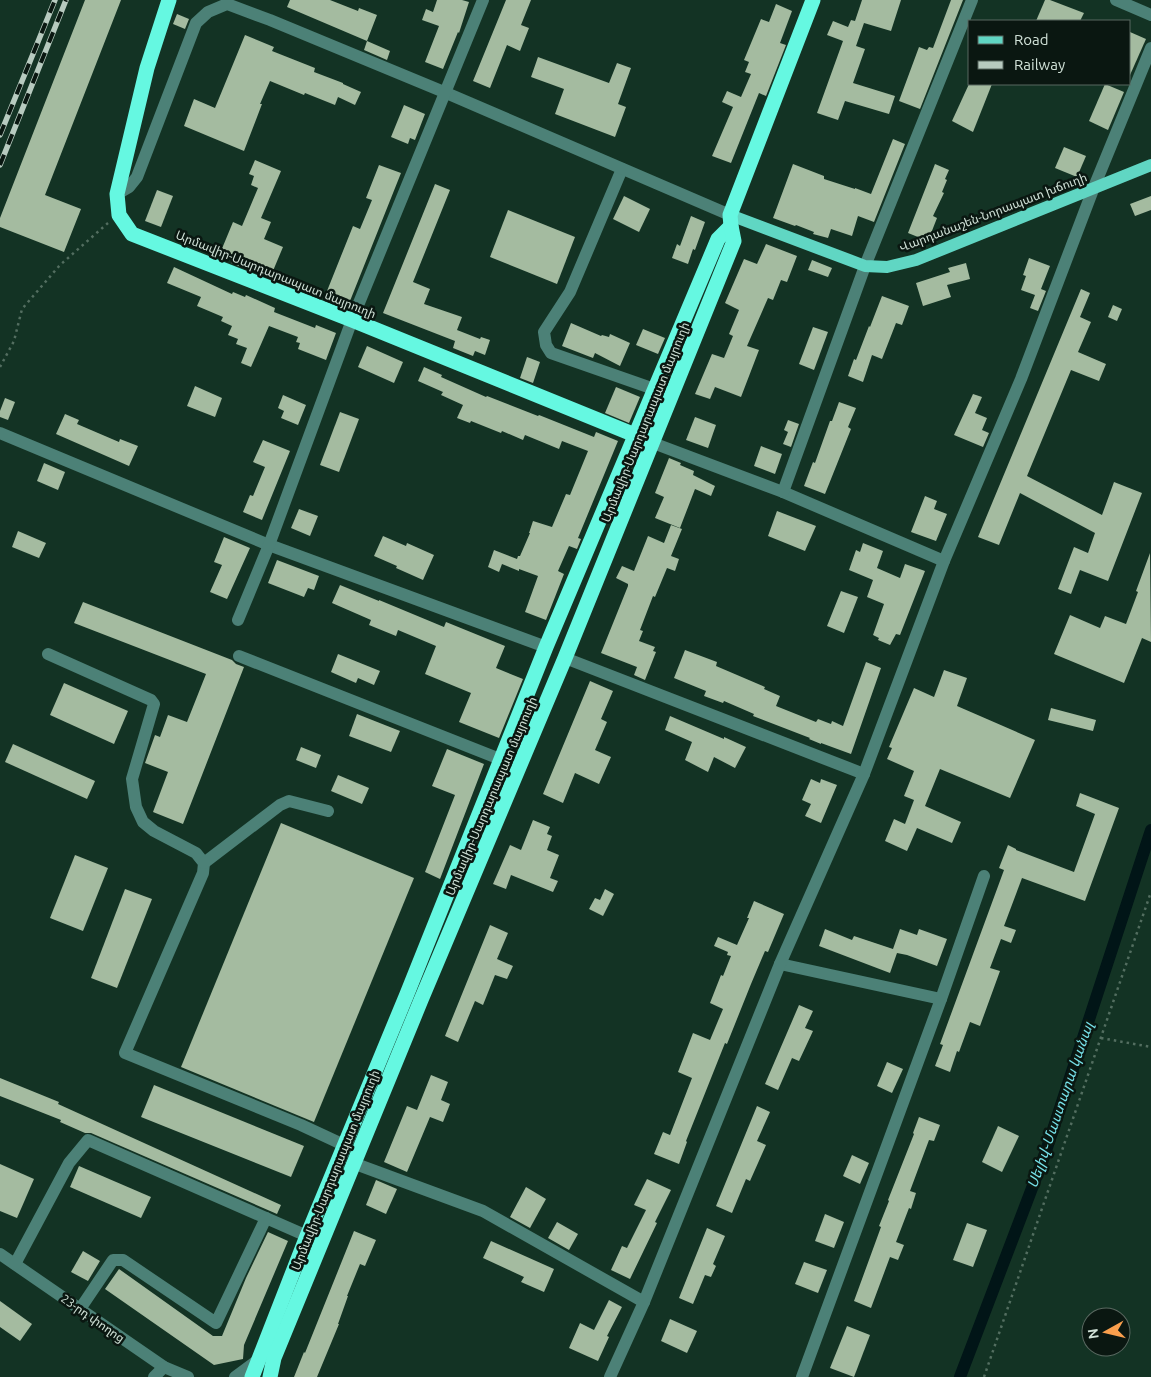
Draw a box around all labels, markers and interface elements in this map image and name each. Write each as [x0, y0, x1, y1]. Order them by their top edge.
legend [968, 20, 1131, 85]
text: Road [1014, 31, 1049, 48]
text: Railway [1014, 56, 1065, 73]
street label: Վարդանաշեն-Նորապատ խճուղի [897, 170, 1089, 255]
street label: Արմավիր-Սարդարապատ մայրուղի [174, 228, 378, 321]
street label: Արմավիր-Սարդարապատ մայրուղի [599, 320, 692, 524]
street label: Արմավիր-Սարդարապատ մայրուղի [443, 695, 540, 898]
water label: Սելիվ֊Մաստարա կանալ [1024, 1019, 1097, 1190]
street label: Արմավիր-Սարդարապատ մայրուղի [289, 1068, 382, 1272]
street label: 23-րդ փողոց [58, 1291, 127, 1345]
north arrow [1081, 1307, 1131, 1357]
text: N [1084, 1328, 1102, 1340]

